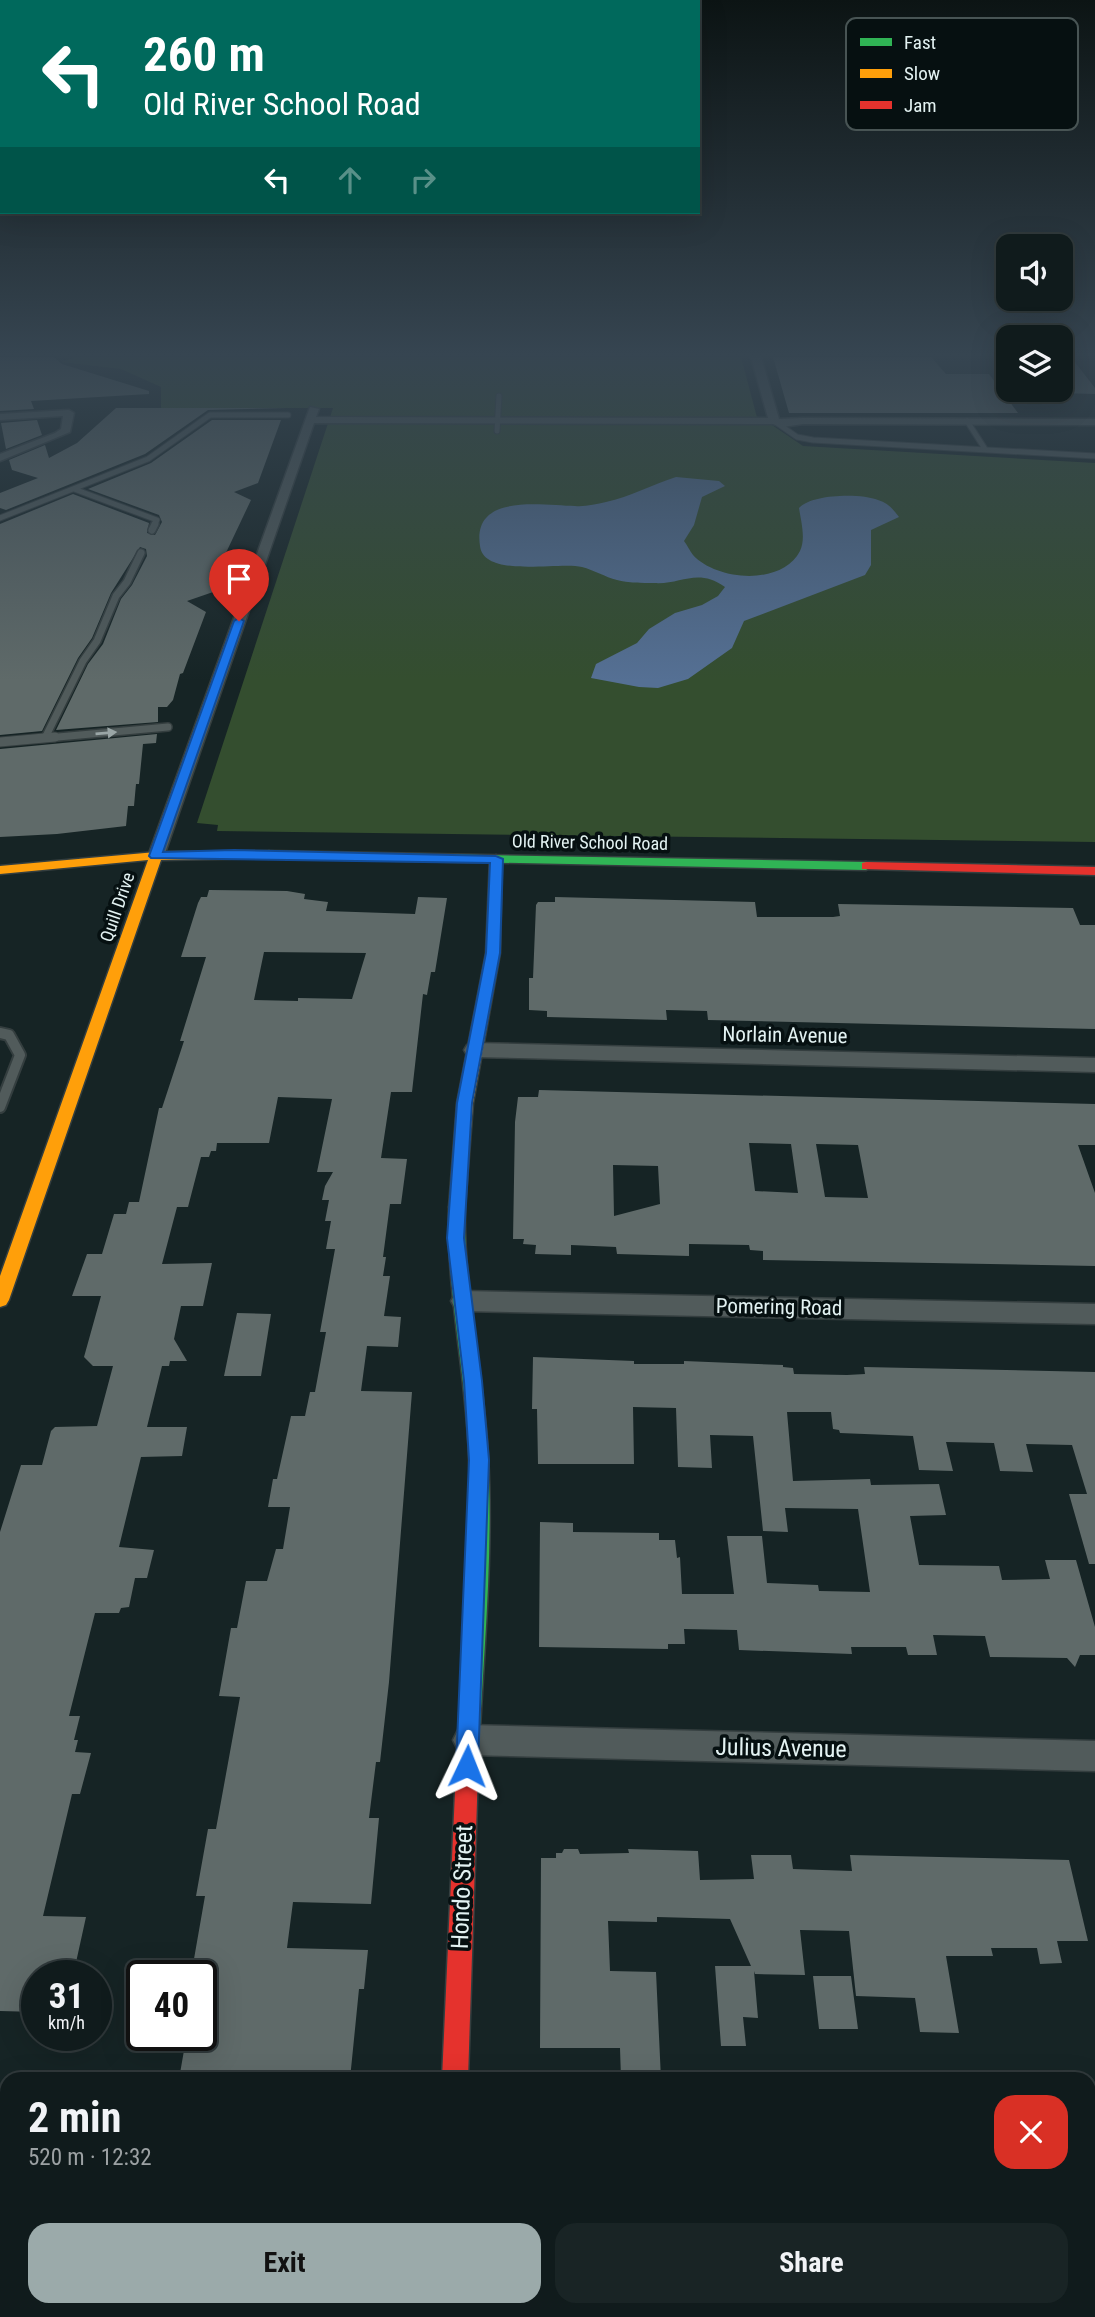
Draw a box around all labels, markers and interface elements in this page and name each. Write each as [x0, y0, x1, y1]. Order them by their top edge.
legend [846, 18, 1078, 130]
text: 260 m [143, 26, 265, 83]
icon: left [28, 28, 119, 119]
text: Fast [904, 31, 936, 54]
text: Slow [904, 62, 940, 85]
text: Old River School Road [143, 85, 421, 123]
text: Jam [904, 94, 937, 117]
icon: left [258, 161, 296, 199]
icon: ahead [331, 161, 369, 199]
icon: right [404, 161, 442, 199]
map controls [996, 234, 1073, 402]
button: sound [996, 234, 1073, 311]
button: layers [996, 325, 1073, 402]
pin [209, 549, 269, 621]
icon: arrive [220, 560, 258, 598]
one-way arrow [95, 727, 117, 738]
street label: Old River School Road [512, 830, 668, 854]
street label: Quill Drive [95, 870, 139, 944]
street label: Norlain Avenue [722, 1022, 848, 1048]
street label: Pomering Road [716, 1294, 842, 1320]
position arrow [430, 1729, 504, 1803]
street label: Julius Avenue [715, 1733, 847, 1763]
street label: Hondo Street [446, 1824, 478, 1950]
speed limit sign: 40 [126, 1960, 217, 2051]
text: 31 [49, 1976, 84, 2017]
text: km/h [48, 2012, 85, 2033]
text: 2 min [28, 2093, 121, 2142]
button: close [994, 2095, 1068, 2169]
text: 520 m · 12:32 [28, 2144, 152, 2171]
button: Exit [28, 2223, 541, 2303]
button: Share [555, 2223, 1068, 2303]

